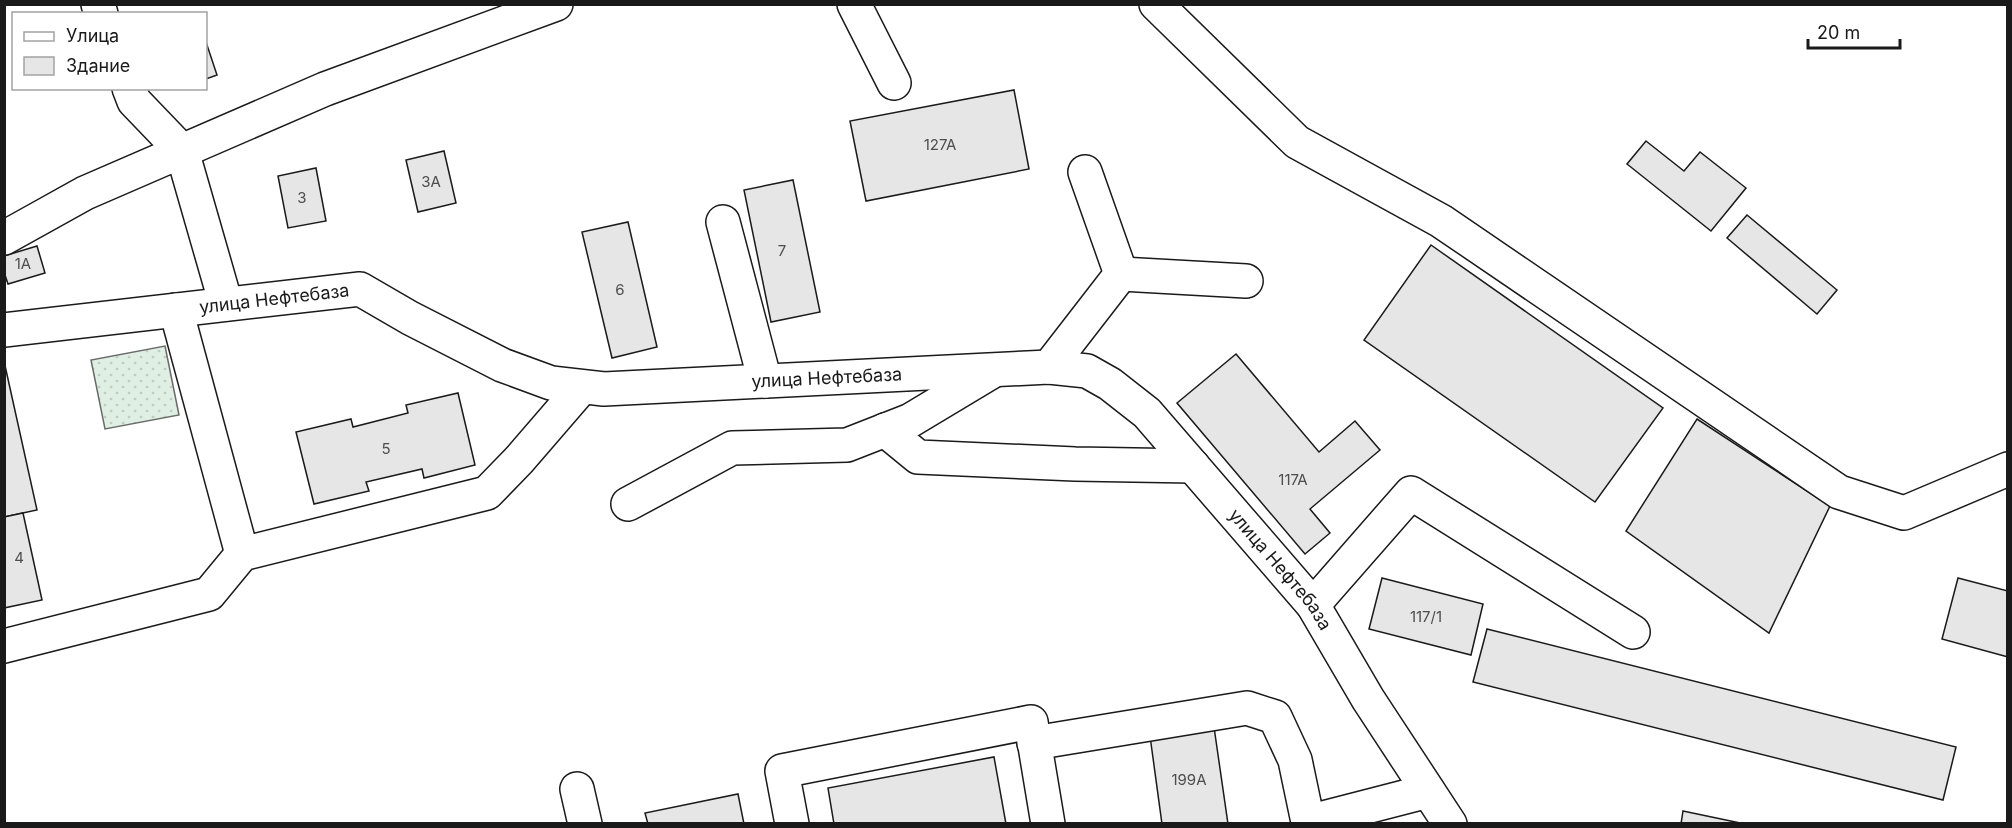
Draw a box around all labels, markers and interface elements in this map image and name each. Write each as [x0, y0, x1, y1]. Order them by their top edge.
legend [12, 12, 207, 90]
scale bar [1808, 12, 1900, 50]
text: 20 m [1817, 22, 1860, 43]
text: Улица [66, 25, 119, 46]
text: Здание [66, 55, 130, 76]
house number: 127А [924, 135, 956, 154]
house number: 3А [421, 172, 441, 191]
house number: 3 [297, 188, 307, 207]
house number: 7 [778, 241, 786, 260]
house number: 1А [15, 254, 31, 273]
street label: улица Нефтебаза [198, 279, 350, 317]
house number: 6 [615, 280, 625, 299]
street label: улица Нефтебаза [751, 363, 903, 392]
house number: 5 [381, 439, 391, 458]
house number: 117А [1278, 470, 1308, 489]
street label: улица Нефтебаза [1225, 504, 1336, 634]
house number: 4 [14, 548, 24, 567]
house number: 117/1 [1410, 607, 1442, 626]
house number: 199А [1171, 770, 1207, 789]

